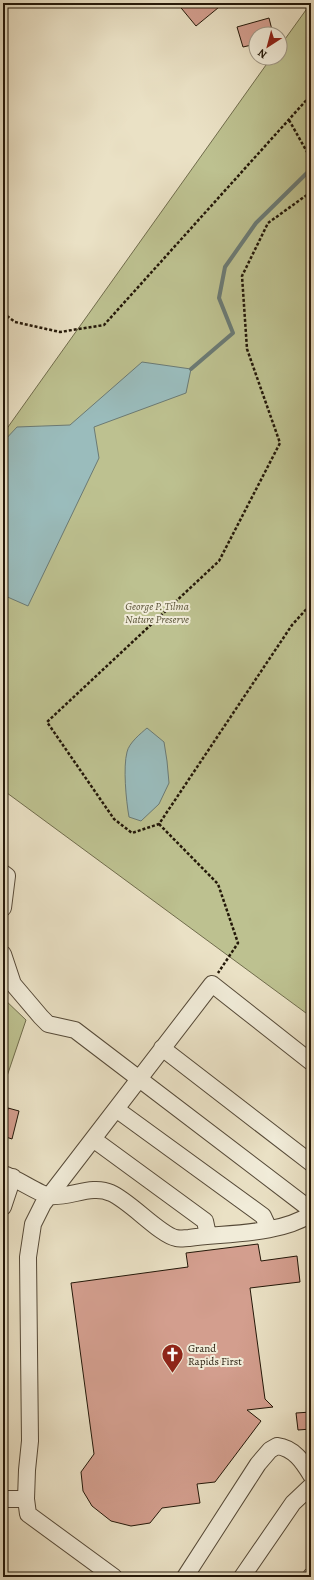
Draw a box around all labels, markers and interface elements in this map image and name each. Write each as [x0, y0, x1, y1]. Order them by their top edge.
north arrow [248, 26, 288, 66]
text: N [255, 45, 270, 62]
park label: George P. Tilma Nature Preserve [125, 599, 189, 627]
church icon: Grand Rapids First [160, 1341, 186, 1374]
place label: Grand Rapids First [188, 1341, 242, 1369]

